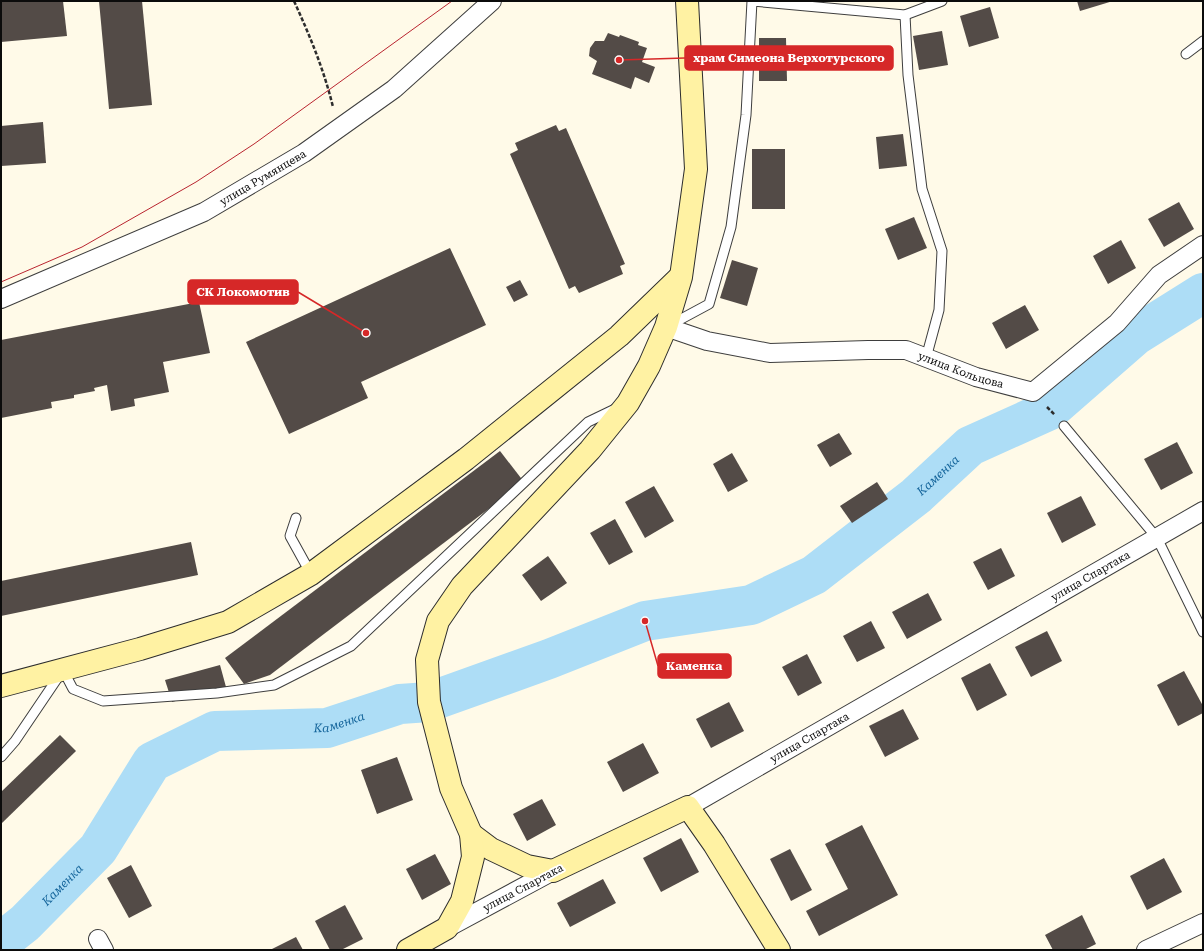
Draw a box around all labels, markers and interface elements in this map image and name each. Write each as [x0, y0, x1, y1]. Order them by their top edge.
callout: храм Симеона Верхотурского [685, 46, 893, 70]
text: храм Симеона Верхотурского [693, 51, 885, 65]
street label: улица Румянцева [217, 147, 308, 208]
callout: СК Локомотив [188, 280, 298, 304]
text: СК Локомотив [196, 285, 290, 299]
street label: улица Кольцова [916, 349, 1005, 391]
water label: Каменка [913, 453, 962, 499]
street label: улица Спартака [1048, 548, 1132, 604]
callout: Каменка [658, 654, 731, 678]
text: Каменка [666, 659, 722, 673]
water label: Каменка [312, 709, 366, 735]
street label: улица Спартака [768, 709, 851, 765]
water label: Каменка [38, 861, 86, 909]
street label: улица Спартака [481, 861, 565, 915]

